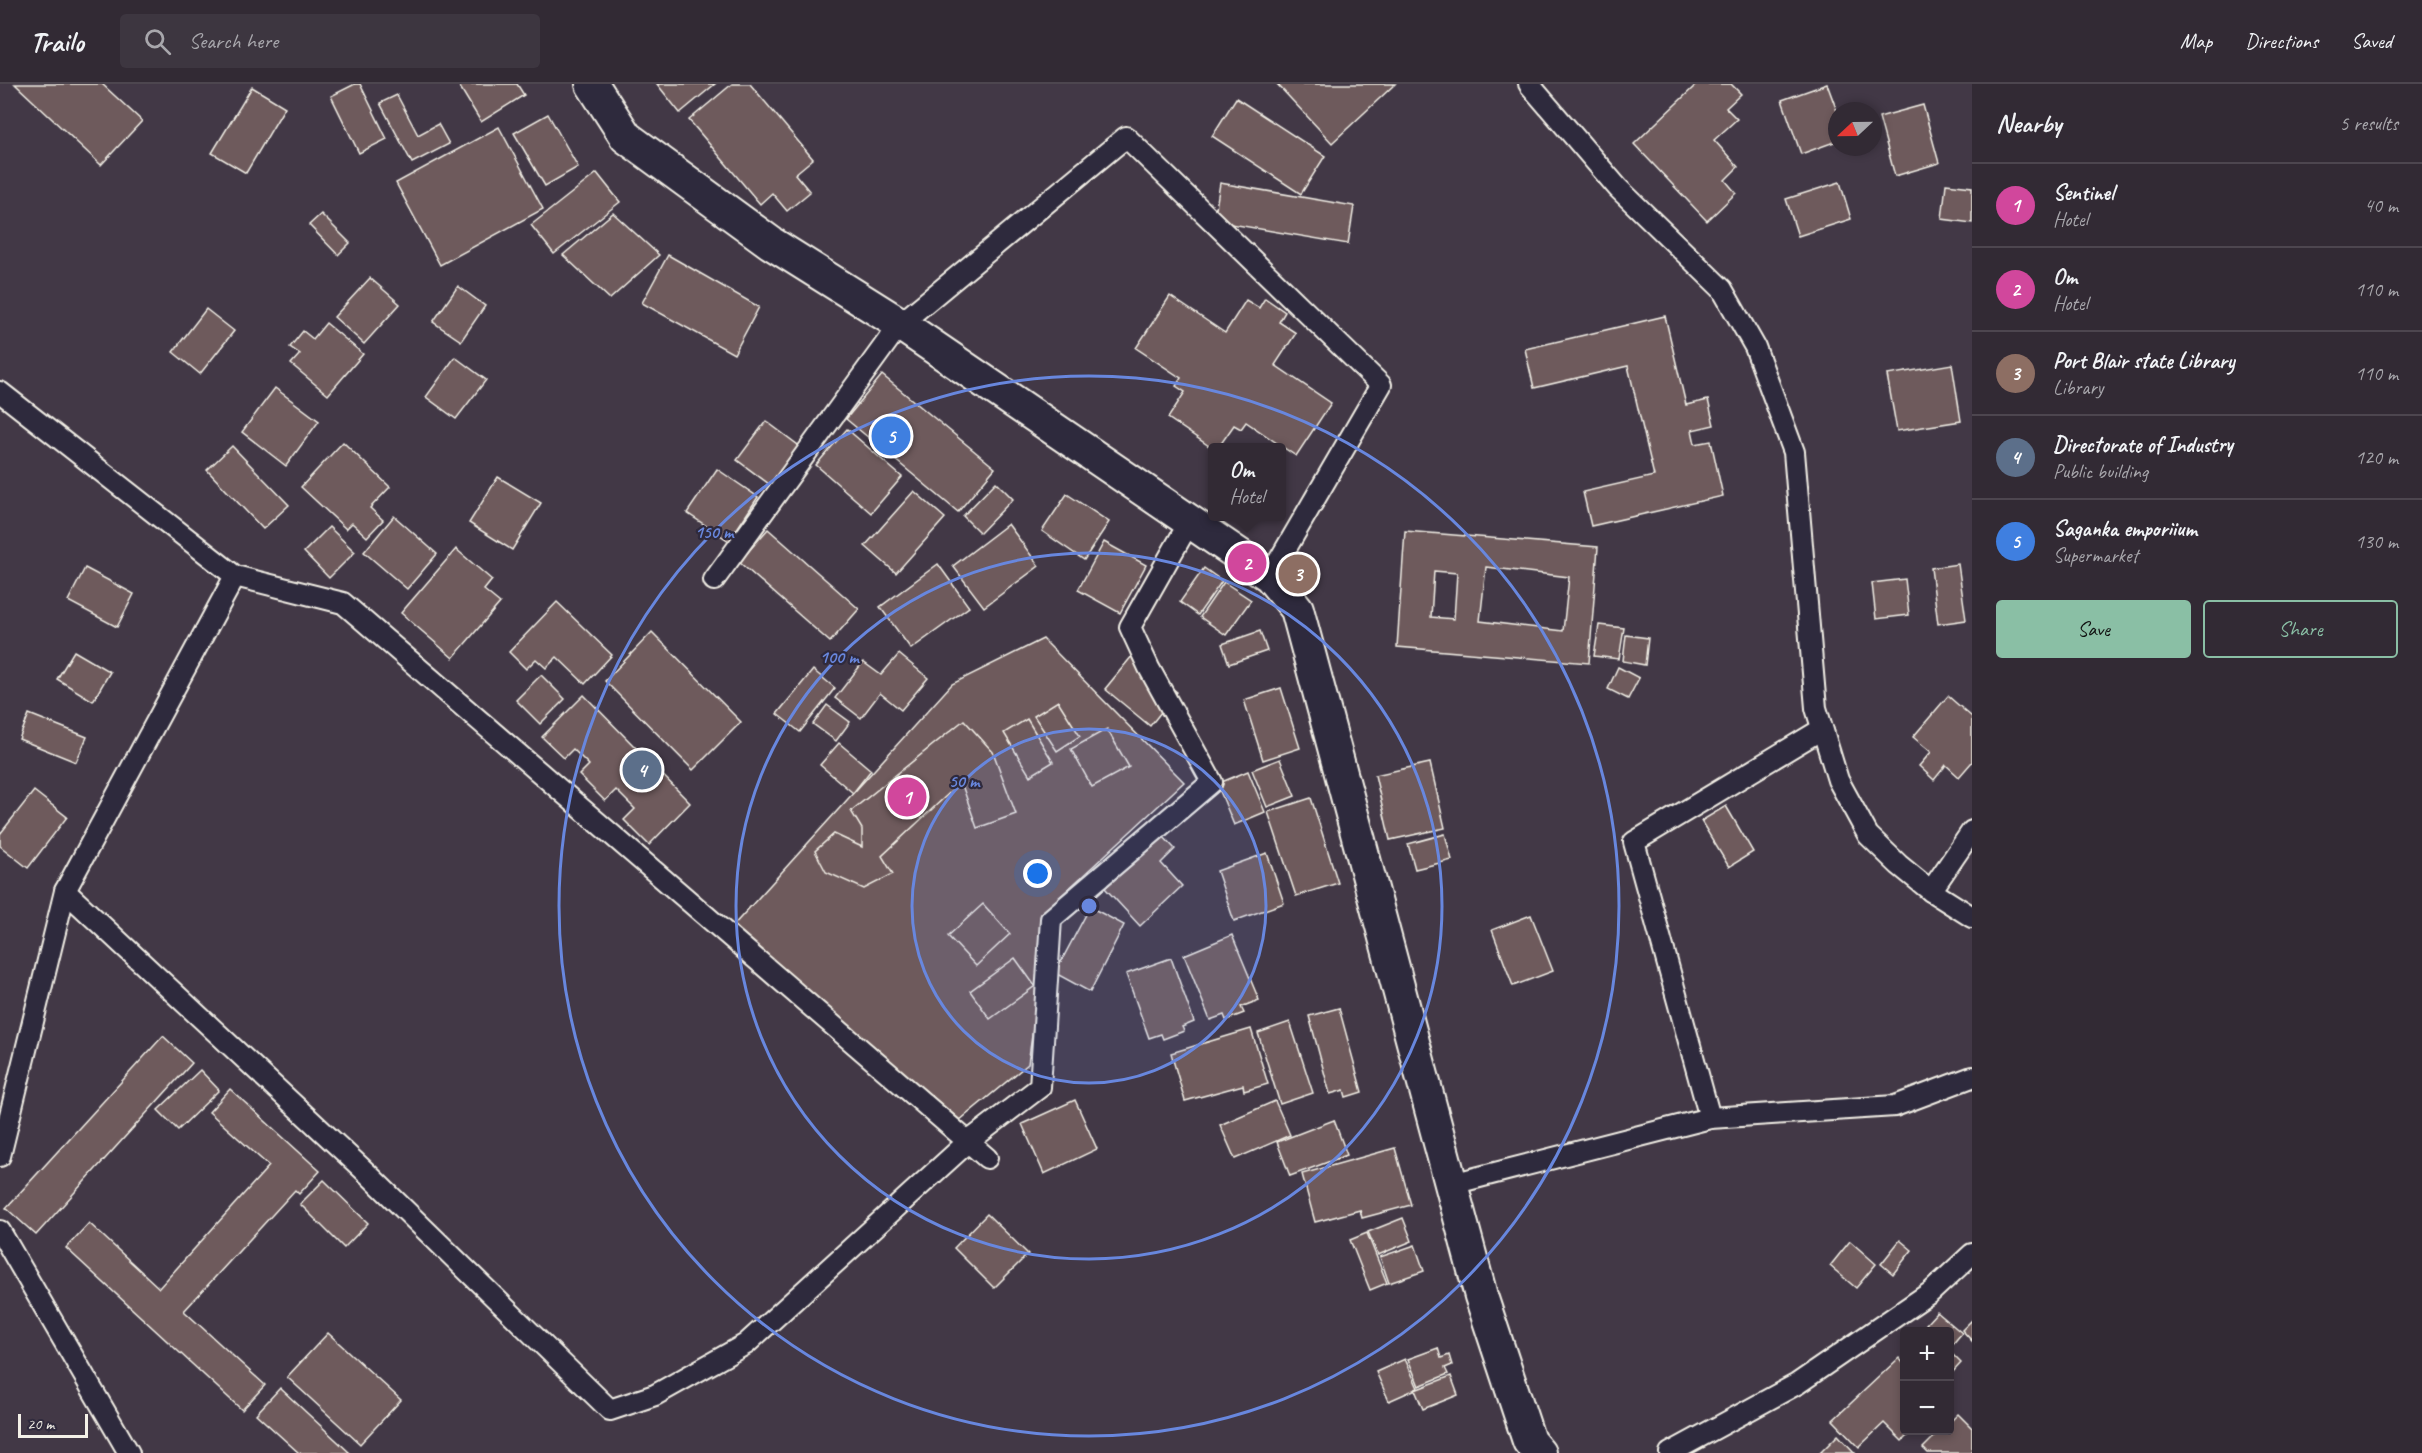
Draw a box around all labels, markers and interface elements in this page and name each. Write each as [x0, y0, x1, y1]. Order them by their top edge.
search box [120, 14, 540, 68]
text: Trailo [30, 24, 84, 59]
icon: search [141, 25, 174, 58]
text: Search here [189, 27, 278, 55]
text: Map [2180, 28, 2212, 54]
text: Directions [2245, 28, 2318, 54]
text: Saved [2351, 28, 2392, 54]
north arrow [1828, 102, 1882, 156]
text: Nearby [1996, 107, 2061, 140]
text: 5 results [2339, 111, 2398, 136]
text: Sentinel [2053, 179, 2114, 207]
text: 1 [2011, 193, 2020, 218]
text: 40 m [2364, 193, 2398, 218]
text: Hotel [2053, 207, 2088, 232]
text: Om [2053, 263, 2077, 291]
text: 2 [2011, 277, 2020, 302]
text: 110 m [2355, 277, 2398, 302]
text: Hotel [2053, 291, 2088, 316]
text: Port Blair state Library [2053, 347, 2234, 375]
text: 3 [2011, 361, 2020, 386]
text: 110 m [2355, 361, 2398, 386]
text: Library [2053, 375, 2103, 400]
pin: 5 [872, 414, 910, 458]
text: Directorate of Industry [2053, 431, 2233, 459]
popup [1208, 443, 1286, 521]
text: 4 [2011, 445, 2020, 470]
text: 120 m [2355, 445, 2398, 470]
text: Om [1230, 456, 1254, 484]
text: Public building [2053, 459, 2148, 484]
text: Hotel [1230, 484, 1264, 509]
text: Saganka emporiium [2053, 515, 2197, 543]
text: 150 m [695, 521, 735, 543]
text: 5 [2011, 529, 2020, 554]
text: 130 m [2355, 529, 2398, 554]
pin: 2 [1228, 540, 1266, 586]
text: Supermarket [2053, 543, 2138, 568]
pin: 3 [1278, 552, 1318, 596]
button: Save [1996, 600, 2191, 658]
button: Share [2203, 600, 2398, 658]
text: 100 m [820, 646, 860, 668]
pin: 4 [622, 748, 662, 792]
text: 50 m [949, 770, 981, 792]
pin: 1 [888, 774, 926, 820]
your location [1023, 859, 1052, 888]
centre of rings [1079, 896, 1099, 916]
map controls [1900, 1327, 1954, 1435]
button: + [1900, 1327, 1954, 1381]
button: − [1900, 1381, 1954, 1435]
scale bar [18, 1411, 88, 1438]
text: 20 m [27, 1414, 54, 1434]

